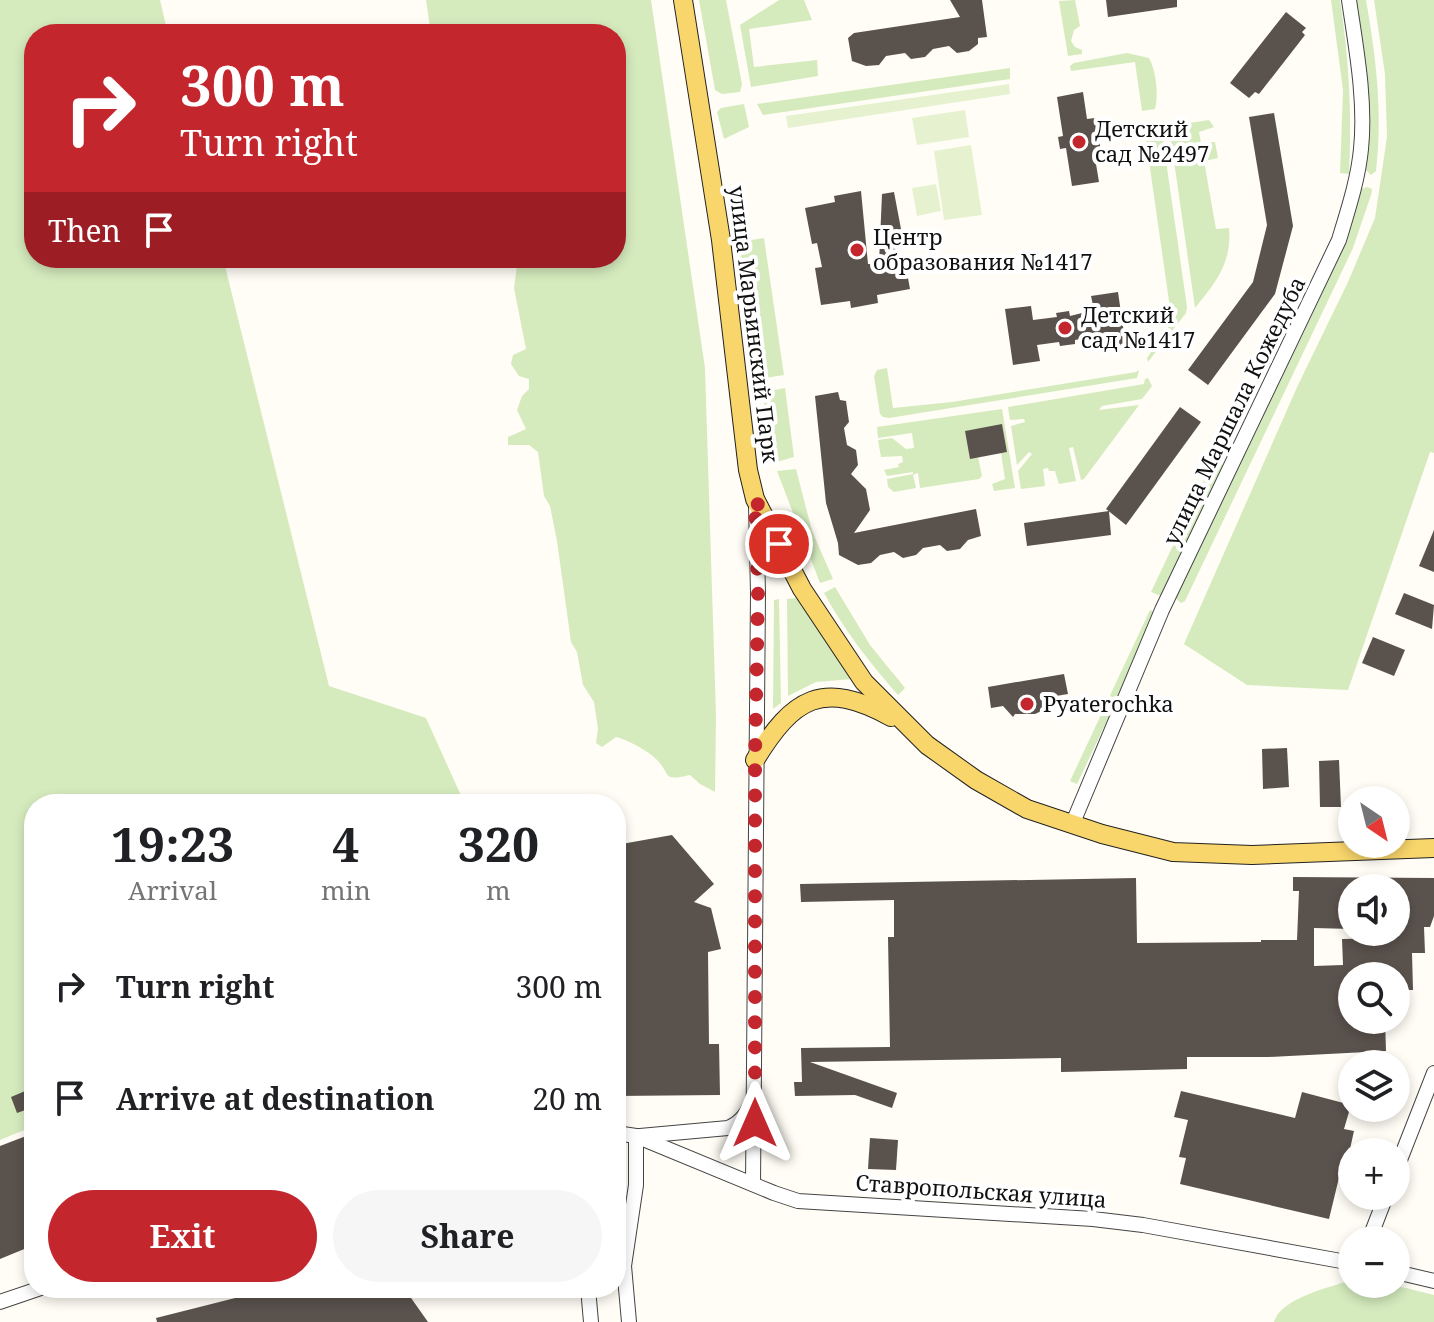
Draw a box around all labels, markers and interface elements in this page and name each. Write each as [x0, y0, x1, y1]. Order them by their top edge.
text: 300 m [180, 46, 345, 122]
icon: right [48, 56, 152, 160]
place label: Детский сад №2497 [1095, 113, 1209, 168]
text: Turn right [180, 118, 358, 167]
marker: Детский сад №2497 [1070, 133, 1088, 151]
street label: улица Марьинский Парк [723, 184, 787, 465]
icon: arrive [137, 208, 181, 252]
text: Then [48, 210, 121, 251]
place label: Центр образования №1417 [873, 221, 1093, 276]
marker: Центр образования №1417 [848, 241, 866, 259]
street label: улица Маршала Кожедуба [1155, 271, 1311, 550]
place label: Детский сад №1417 [1081, 299, 1195, 354]
marker: Детский сад №1417 [1056, 319, 1074, 337]
pin [745, 510, 813, 578]
icon: arrive [757, 522, 801, 566]
place label: Pyaterochka [1043, 688, 1174, 718]
marker: Pyaterochka [1018, 695, 1036, 713]
north arrow [1338, 786, 1410, 858]
map controls [1338, 786, 1410, 1298]
text: 19:23 [111, 811, 234, 876]
text: 4 [332, 811, 359, 876]
text: 320 [458, 811, 539, 876]
text: Arrival [128, 872, 217, 908]
text: min [321, 872, 371, 908]
text: m [486, 872, 511, 908]
button: sound [1338, 874, 1410, 946]
button: search [1338, 962, 1410, 1034]
icon: right [48, 964, 92, 1008]
text: Turn right [116, 966, 274, 1007]
text: 300 m [516, 966, 602, 1007]
button: layers [1338, 1050, 1410, 1122]
icon: arrive [48, 1076, 92, 1120]
text: Arrive at destination [116, 1078, 435, 1119]
text: 20 m [532, 1078, 602, 1119]
position arrow [713, 1081, 797, 1165]
button: + [1338, 1138, 1410, 1210]
street label: Ставропольская улица [854, 1166, 1108, 1214]
button: Exit [48, 1190, 317, 1282]
button: Share [333, 1190, 602, 1282]
button: − [1338, 1226, 1410, 1298]

